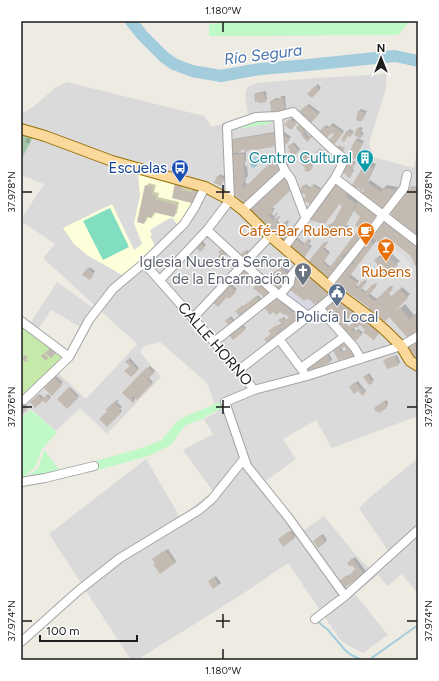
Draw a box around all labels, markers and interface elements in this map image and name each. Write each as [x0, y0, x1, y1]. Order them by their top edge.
text: 1.180°W [205, 4, 241, 17]
north arrow [361, 38, 401, 78]
water label: Río Segura [223, 40, 303, 69]
text: N [377, 42, 385, 55]
building icon: Centro Cultural [355, 148, 375, 173]
place label: Centro Cultural [249, 149, 352, 167]
bus stop icon: Escuelas [170, 158, 190, 183]
place label: Escuelas [109, 159, 167, 177]
text: 37.978°N [5, 171, 18, 213]
text: 37.978°N [422, 171, 435, 213]
cafe icon: Café-Bar Rubens [356, 221, 376, 246]
place label: Café-Bar Rubens [239, 222, 353, 240]
bar icon: Rubens [376, 237, 396, 262]
place label: Iglesia Nuestra Señora de la Encarnación [139, 253, 290, 288]
church icon: Iglesia Nuestra Señora de la Encarnación [293, 261, 313, 286]
place label: Rubens [361, 263, 411, 281]
public building icon: Policía Local [327, 282, 347, 307]
street label: CALLE HORNO [174, 299, 256, 389]
place label: Policía Local [296, 308, 378, 326]
text: 37.976°N [5, 386, 18, 428]
text: 37.976°N [422, 386, 435, 428]
text: 37.974°N [5, 600, 18, 642]
text: 37.974°N [422, 600, 435, 642]
scale bar [40, 617, 137, 643]
text: 100 m [46, 624, 80, 638]
text: 1.180°W [205, 664, 241, 677]

